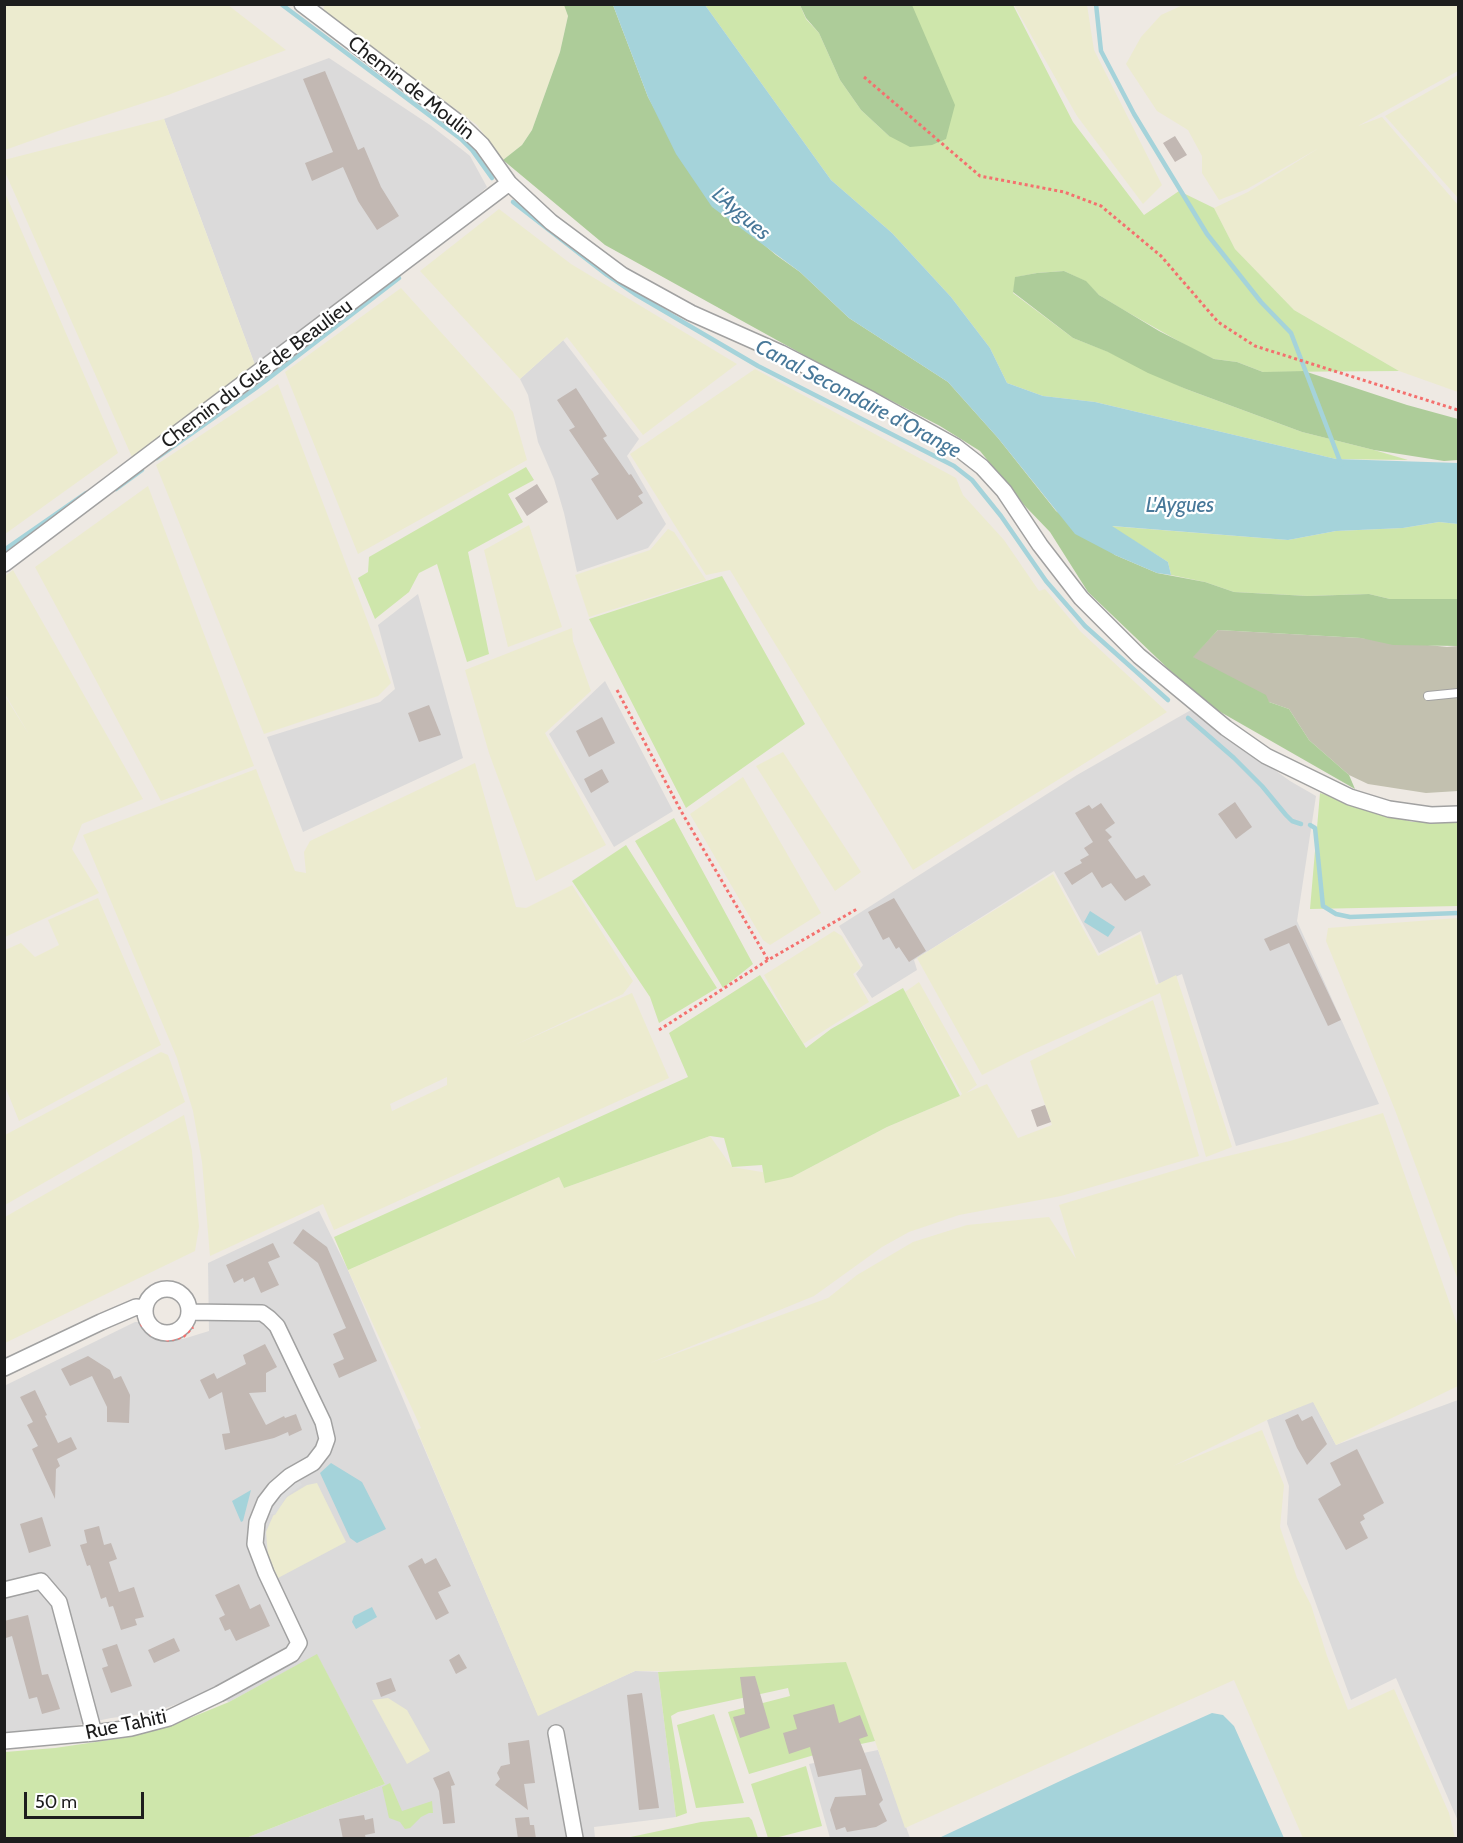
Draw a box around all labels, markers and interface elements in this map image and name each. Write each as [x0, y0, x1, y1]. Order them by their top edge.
street label: Chemin de Moulin [343, 31, 479, 145]
water label: L'Aygues [707, 182, 775, 246]
street label: Chemin du Gué de Beaulieu [157, 294, 357, 454]
water label: Canal Secondaire d'Orange [751, 334, 965, 464]
water label: L'Aygues [1146, 493, 1214, 519]
street label: Rue Tahiti [83, 1705, 169, 1745]
scale bar [27, 1780, 147, 1818]
text: 50 m [35, 1791, 77, 1813]

